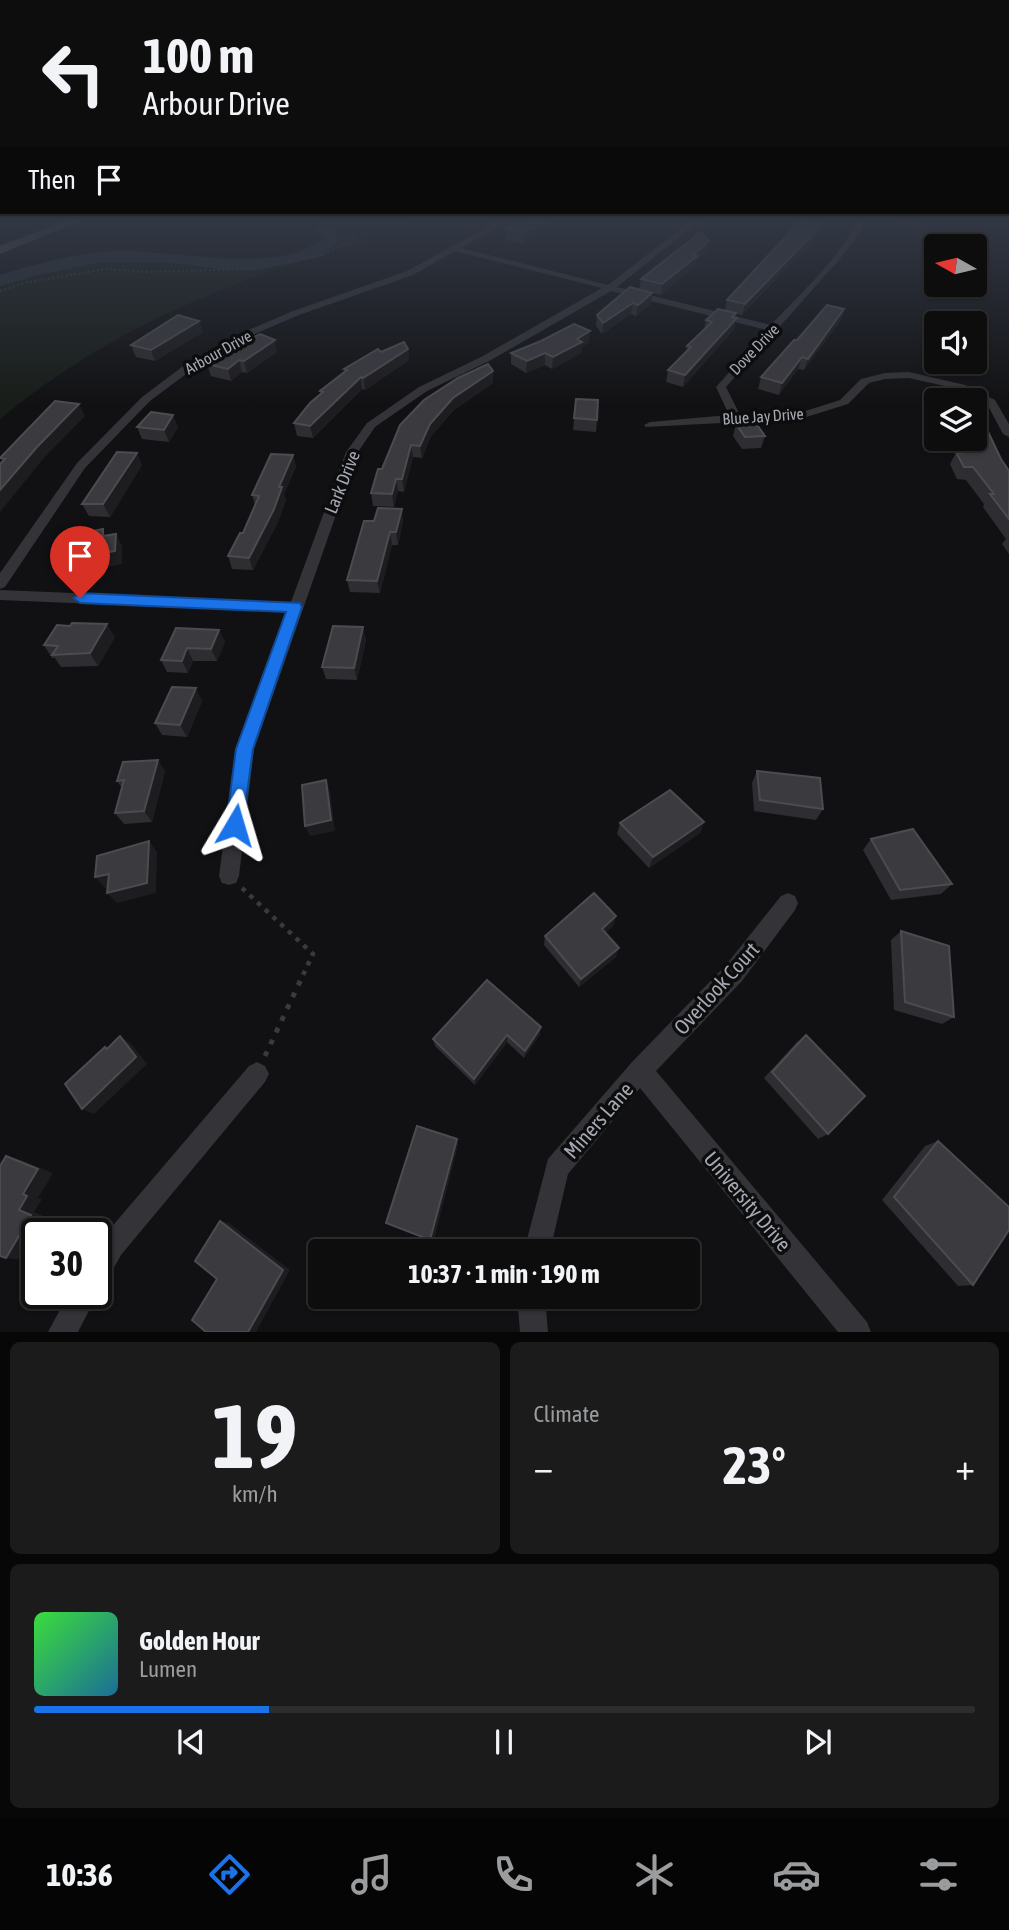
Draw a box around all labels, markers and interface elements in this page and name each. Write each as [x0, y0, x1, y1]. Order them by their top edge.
text: 100 m [143, 27, 254, 83]
icon: left [28, 28, 119, 119]
text: Arbour Drive [143, 85, 290, 122]
icon: arrive [90, 161, 128, 199]
text: Then [28, 165, 76, 195]
north arrow [924, 234, 987, 298]
map controls [924, 234, 987, 451]
button: sound [924, 311, 987, 374]
street label: Dove Drive [726, 320, 782, 378]
street label: Arbour Drive [182, 326, 254, 378]
button: layers [924, 388, 987, 451]
street label: Blue Jay Drive [722, 404, 804, 429]
street label: Lark Drive [320, 447, 364, 517]
pin [50, 526, 110, 598]
icon: arrive [61, 537, 99, 575]
position arrow [198, 788, 272, 862]
street label: Overlook Court [669, 937, 763, 1039]
street label: Miners Lane [559, 1077, 637, 1163]
street label: University Drive [700, 1146, 796, 1256]
speed limit sign: 30 [21, 1218, 112, 1309]
text: 10:37 · 1 min · 190 m [408, 1259, 600, 1289]
text: 19 [212, 1383, 298, 1487]
text: Climate [534, 1401, 599, 1427]
text: 23° [723, 1435, 786, 1495]
text: − [534, 1445, 553, 1488]
text: + [955, 1445, 975, 1488]
text: km/h [232, 1481, 278, 1507]
text: Golden Hour [139, 1626, 259, 1656]
text: Lumen [139, 1656, 197, 1682]
icon: previous [172, 1723, 210, 1761]
icon: pause [485, 1723, 523, 1761]
icon: next [799, 1723, 837, 1761]
icon: directions [205, 1850, 254, 1899]
icon: music [347, 1850, 396, 1899]
icon: phone [489, 1850, 538, 1899]
icon: climate [630, 1850, 679, 1899]
icon: car [772, 1850, 821, 1899]
icon: filters [914, 1850, 963, 1899]
text: 10:36 [46, 1856, 113, 1893]

